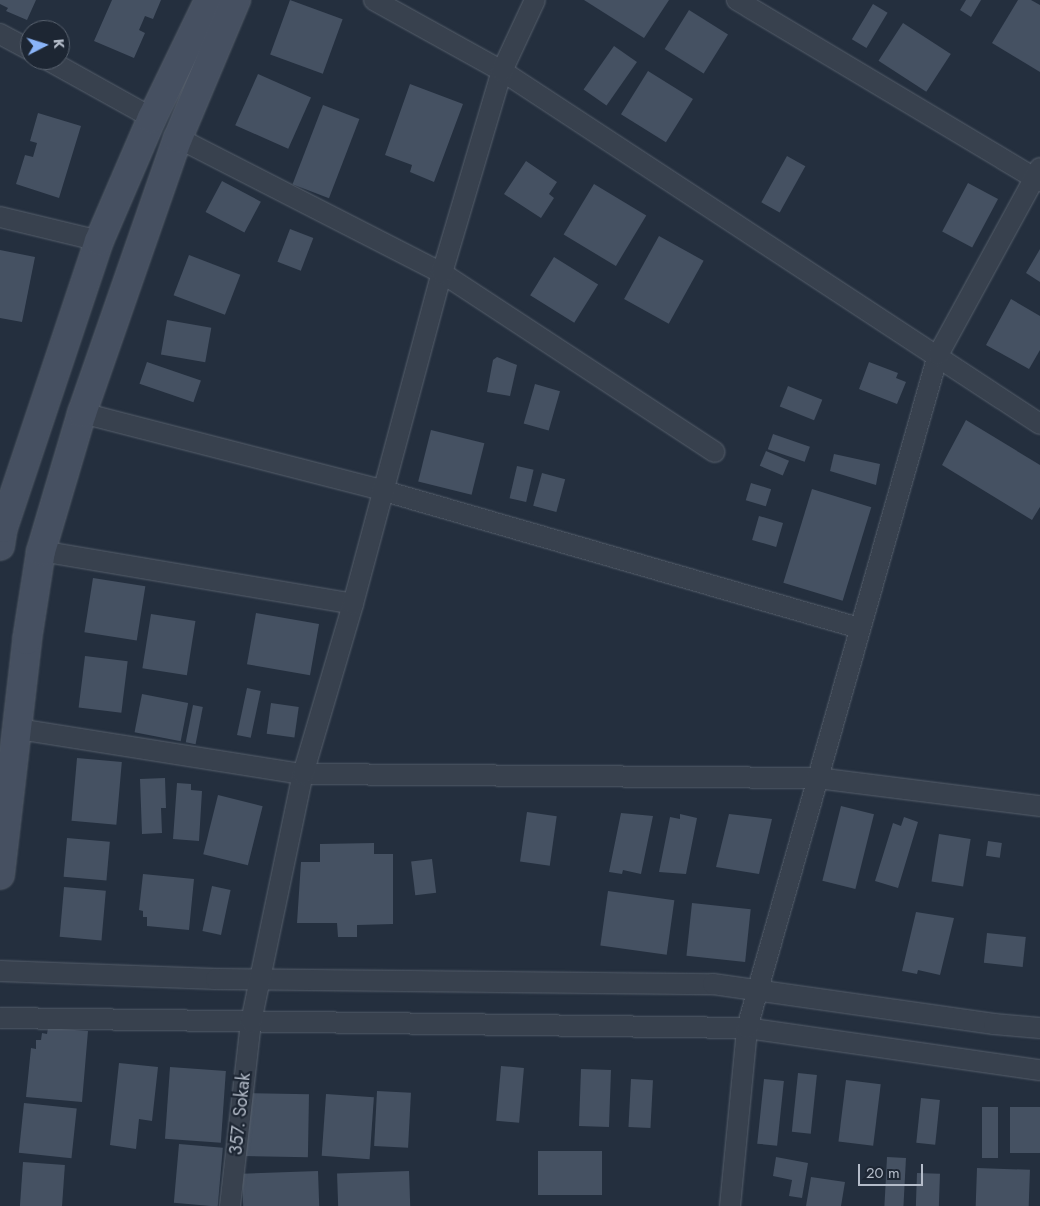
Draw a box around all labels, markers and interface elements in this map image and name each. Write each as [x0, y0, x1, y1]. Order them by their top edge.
north arrow [20, 20, 70, 70]
text: K [49, 38, 69, 50]
street label: 357. Sokak [225, 1072, 255, 1156]
scale bar [860, 1154, 925, 1186]
text: 20 m [866, 1162, 900, 1184]

